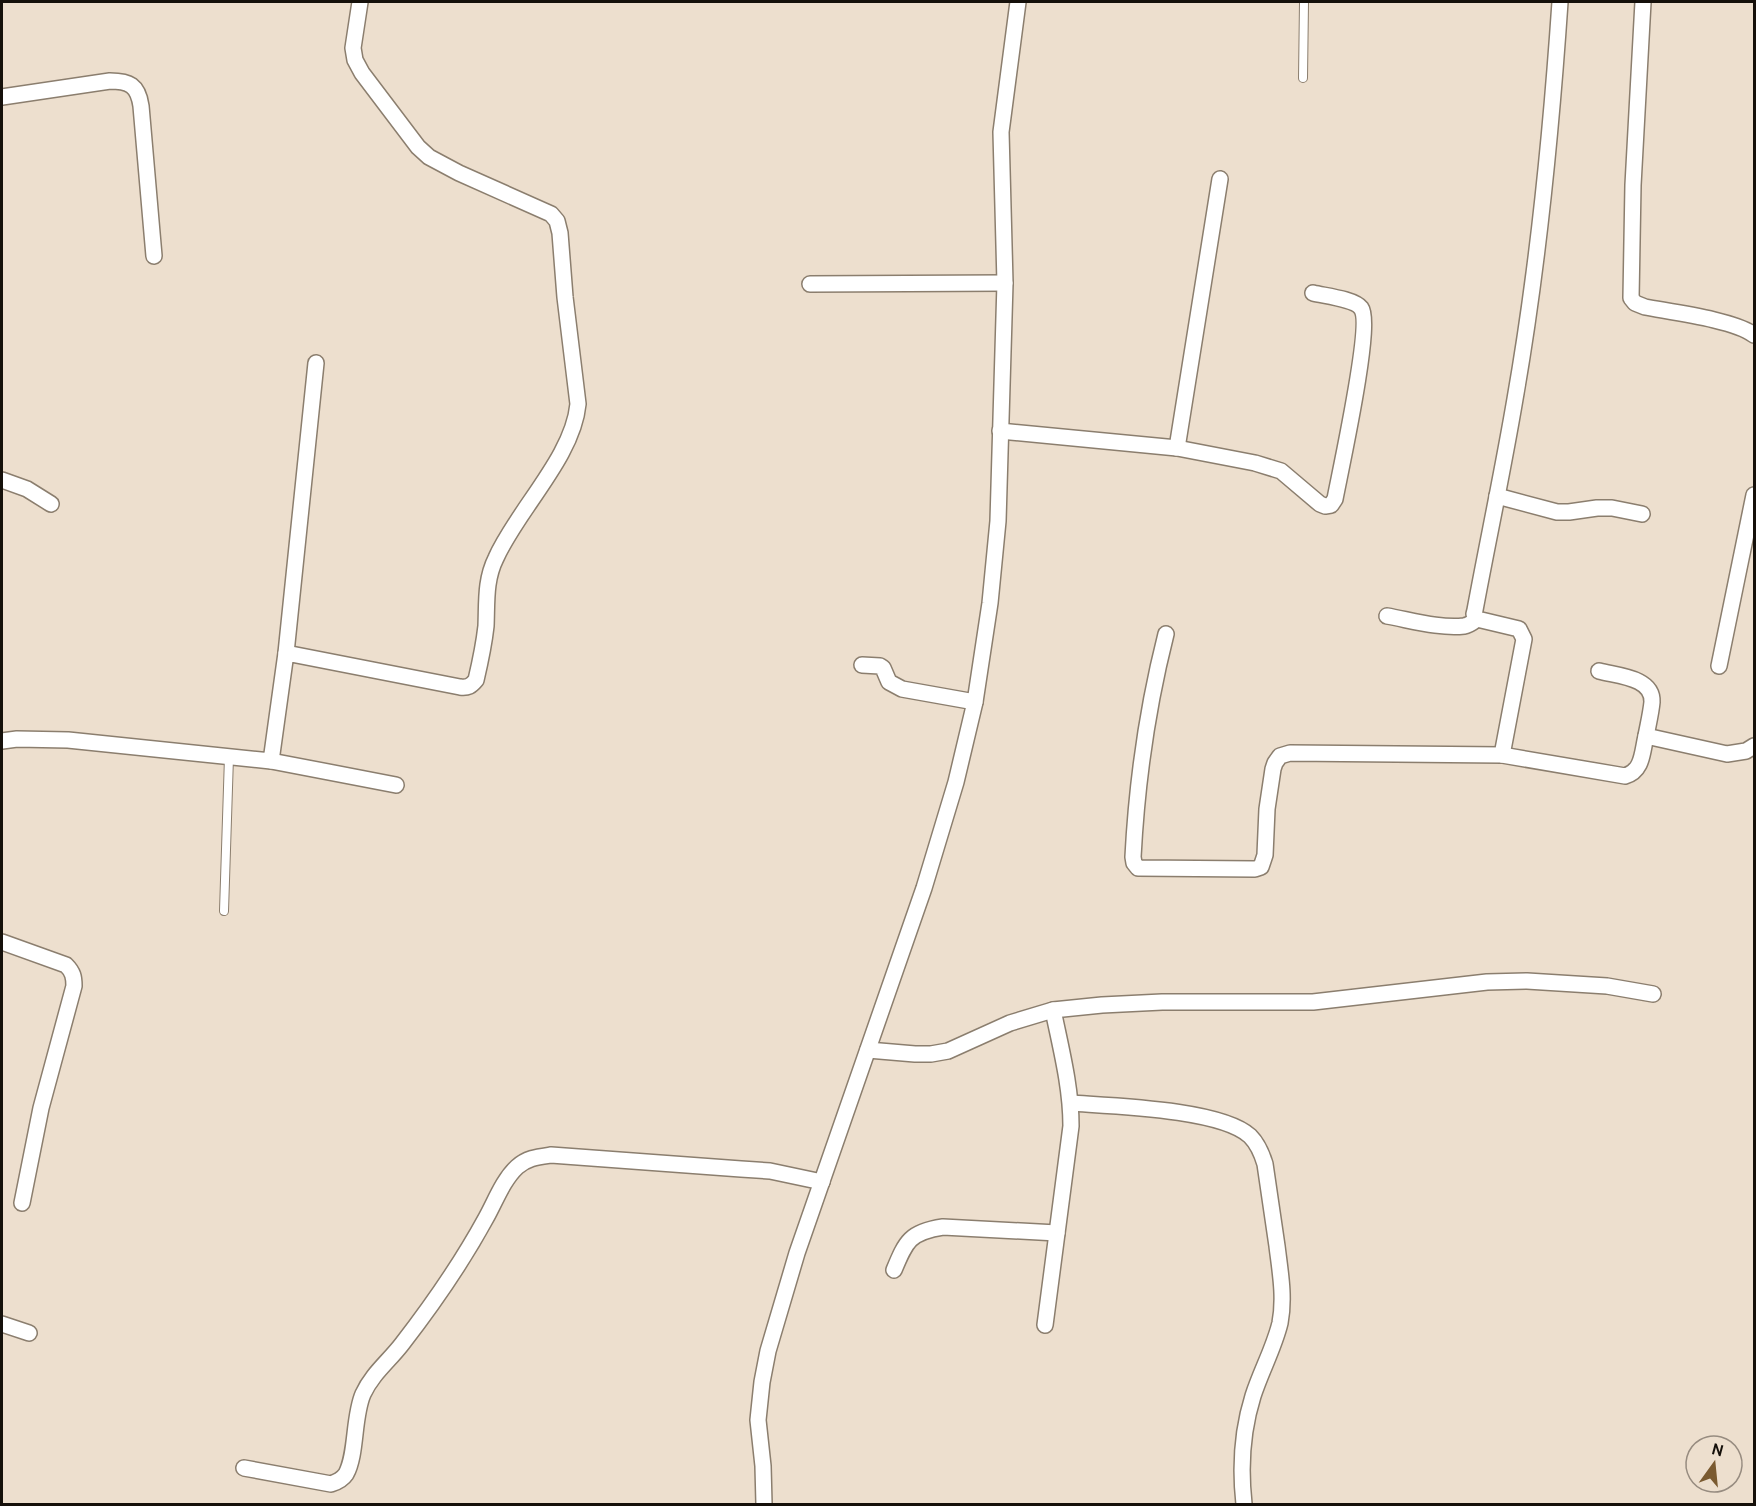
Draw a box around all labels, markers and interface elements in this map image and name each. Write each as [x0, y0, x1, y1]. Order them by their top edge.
north arrow [1684, 1434, 1744, 1494]
text: N [1710, 1439, 1726, 1461]

